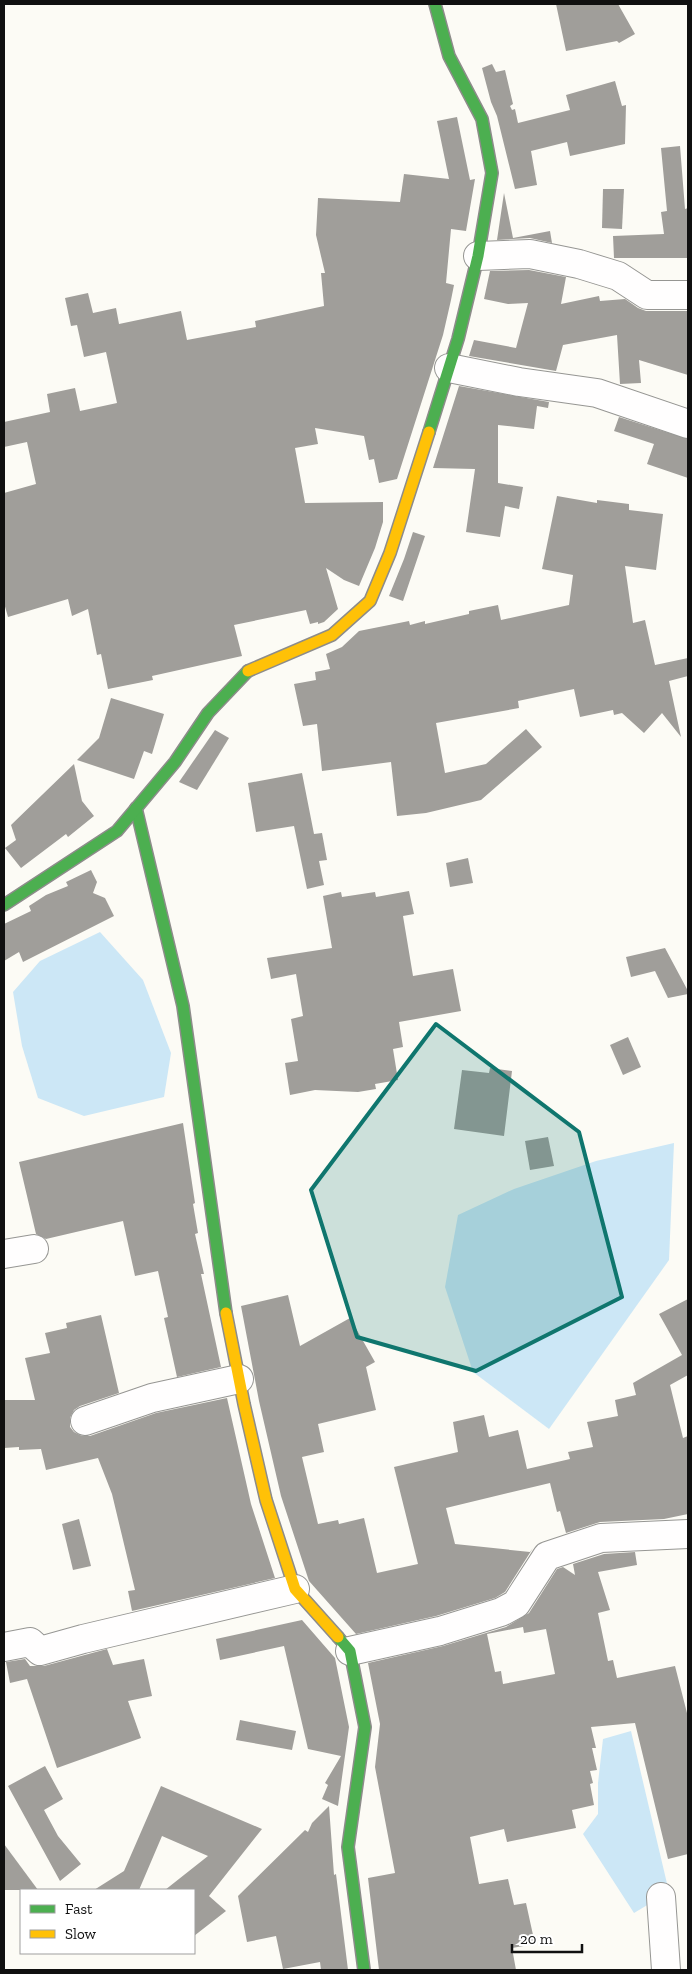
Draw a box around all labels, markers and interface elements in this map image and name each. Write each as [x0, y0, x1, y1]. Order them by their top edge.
legend [20, 1889, 195, 1954]
text: Fast [65, 1900, 93, 1918]
scale bar [512, 1922, 582, 1954]
text: Slow [65, 1925, 97, 1943]
text: 20 m [520, 1930, 553, 1948]

